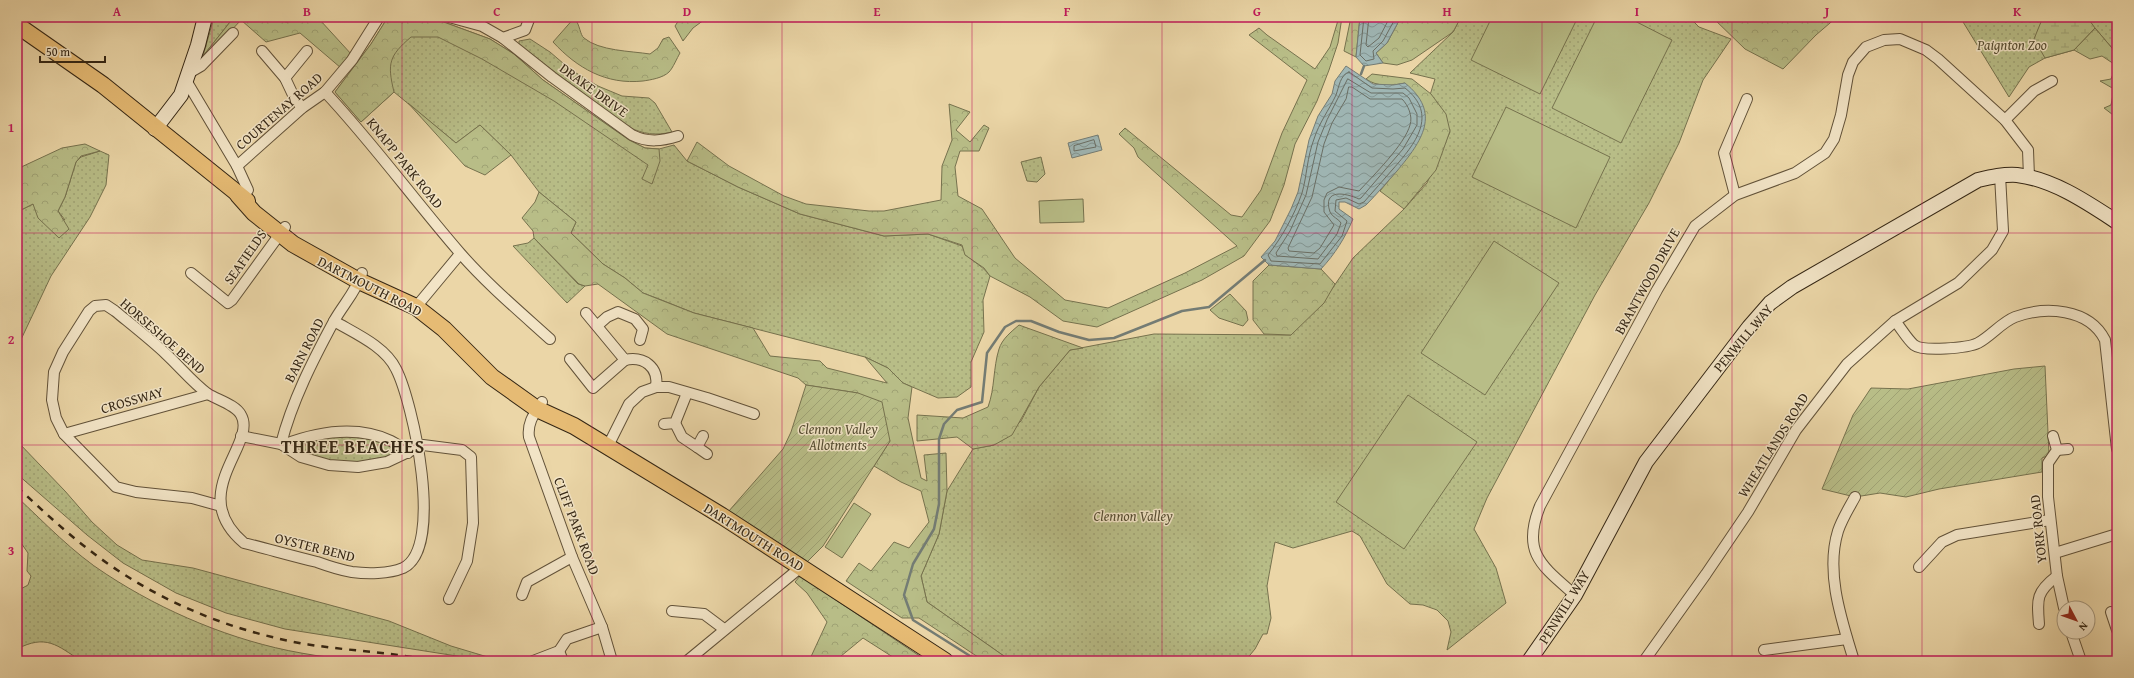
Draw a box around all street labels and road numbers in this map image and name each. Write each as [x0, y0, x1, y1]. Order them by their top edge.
street label: DRAKE DRIVE [556, 58, 632, 122]
street label: COURTENAY ROAD [231, 68, 327, 154]
street label: KNAPP PARK ROAD [362, 113, 448, 213]
street label: BRANTWOOD DRIVE [1609, 224, 1685, 338]
street label: SEAFIELDS [219, 225, 271, 288]
street label: DARTMOUTH ROAD [314, 251, 426, 321]
street label: HORSESHOE BEND [116, 293, 210, 379]
street label: PENWILL WAY [1709, 299, 1778, 376]
street label: BARN ROAD [279, 314, 329, 386]
street label: CROSSWAY [98, 381, 166, 418]
street label: WHEATLANDS ROAD [1733, 389, 1813, 501]
street label: CLIFF PARK ROAD [549, 474, 605, 578]
street label: YORK ROAD [2024, 494, 2052, 564]
street label: DARTMOUTH ROAD [700, 498, 808, 576]
street label: OYSTER BEND [273, 527, 357, 567]
street label: PENWILL WAY [1533, 566, 1595, 648]

